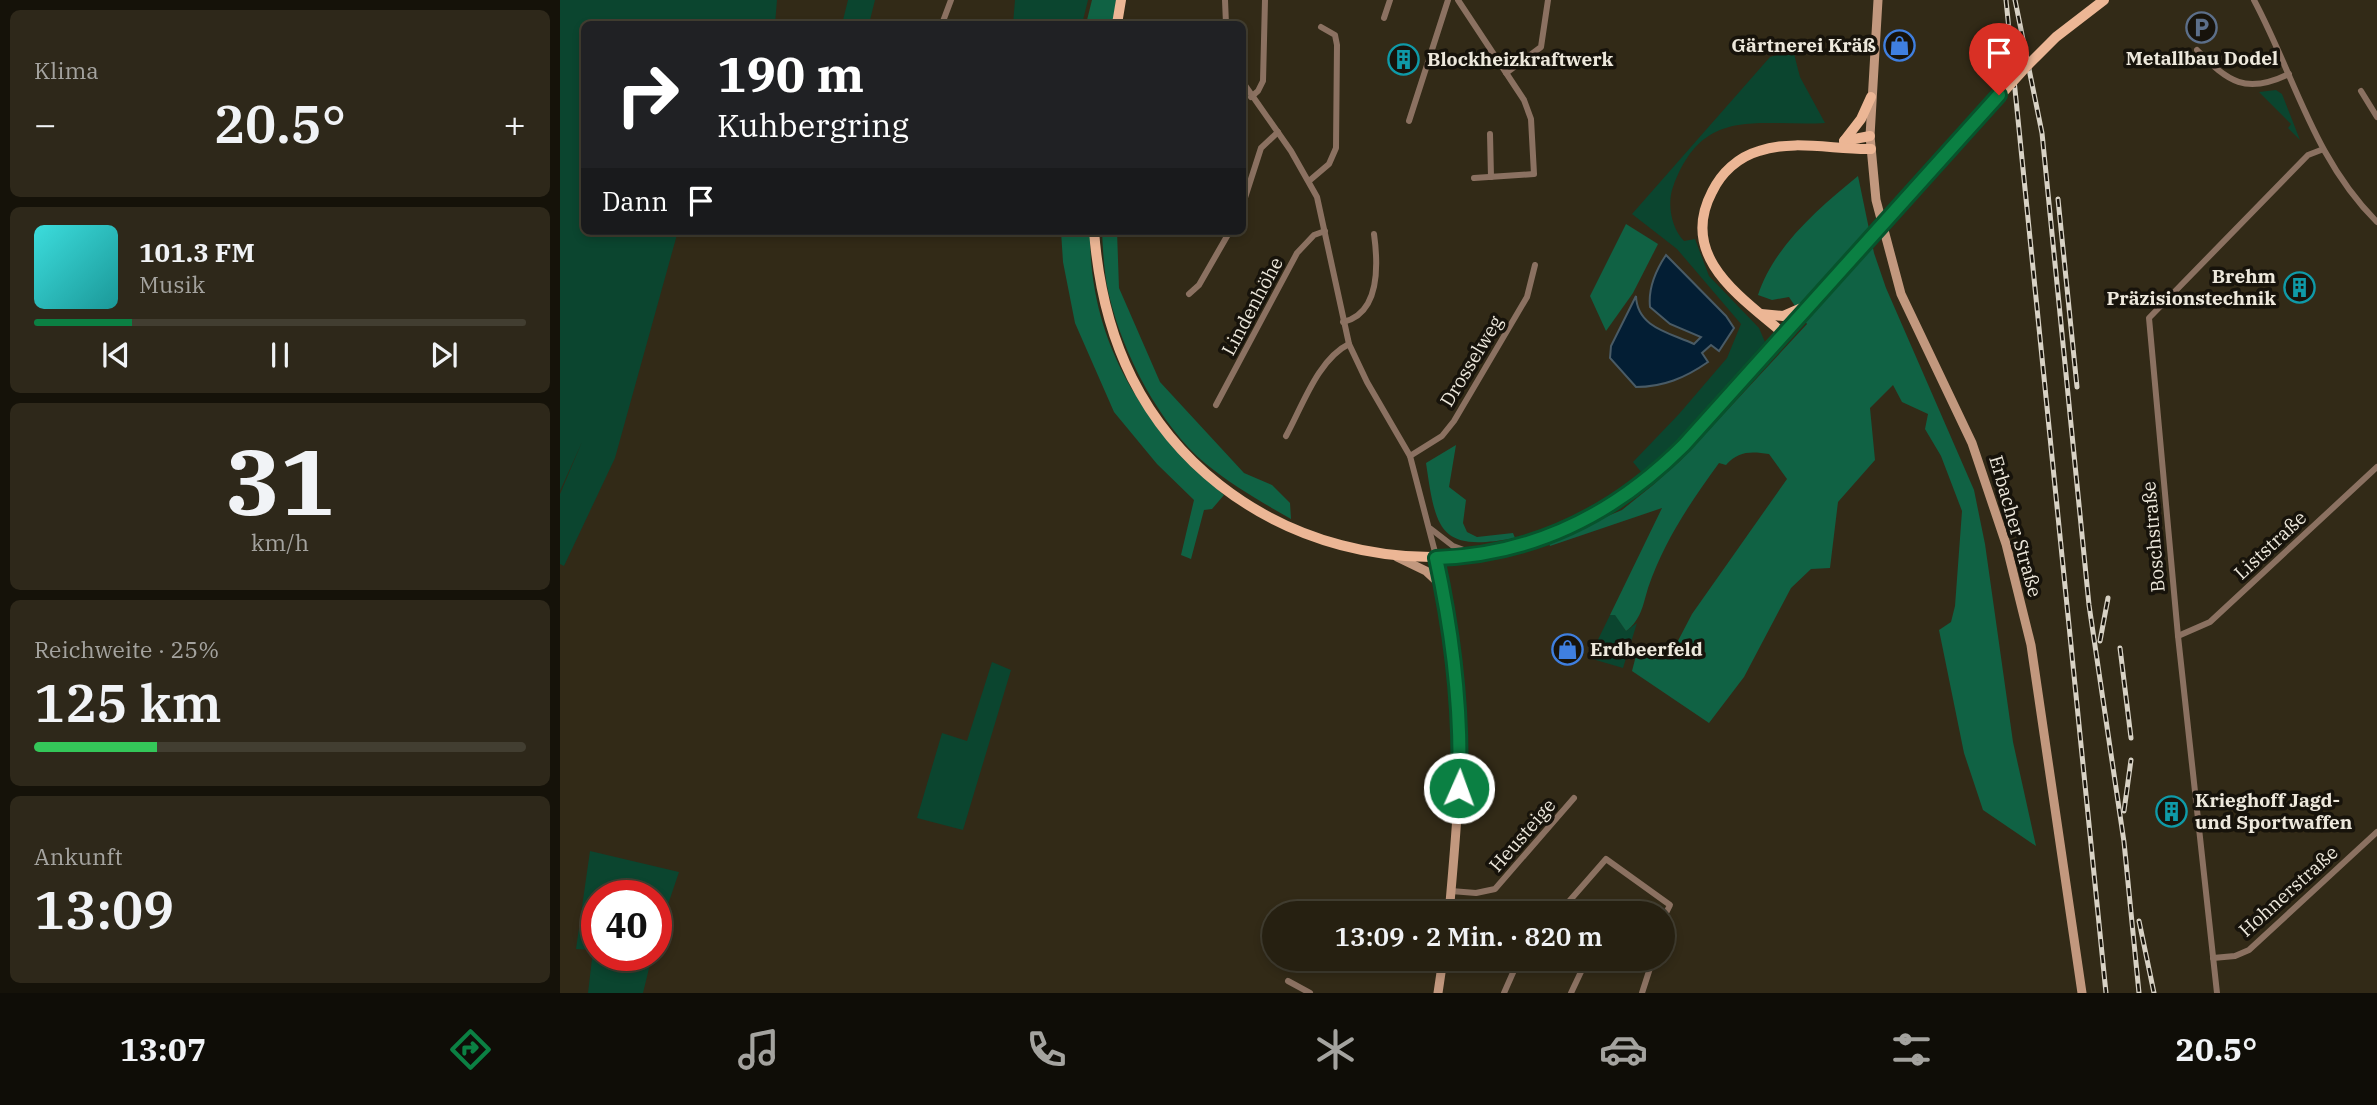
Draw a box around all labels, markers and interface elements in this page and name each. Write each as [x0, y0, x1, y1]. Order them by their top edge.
parking icon: Metallbau Dodel [2185, 10, 2219, 44]
pin [1969, 23, 2029, 95]
shop icon: Gärtnerei Kräß [1882, 28, 1916, 62]
place label: Gärtnerei Kräß [1731, 33, 1876, 57]
icon: arrive [1980, 34, 2018, 72]
text: 190 m [717, 42, 864, 105]
building icon: Blockheizkraftwerk [1387, 42, 1421, 76]
place label: Metallbau Dodel [2126, 46, 2278, 70]
place label: Blockheizkraftwerk [1427, 47, 1613, 71]
icon: right [602, 49, 693, 140]
text: Klima [34, 55, 99, 85]
text: 20.5° [214, 90, 346, 157]
text: − [34, 99, 57, 148]
text: + [503, 99, 526, 148]
text: Kuhbergring [717, 104, 909, 146]
icon: arrive [682, 182, 720, 220]
text: Dann [602, 184, 668, 218]
text: 101.3 FM [139, 235, 255, 269]
street label: Lindenhöhe [1216, 253, 1288, 359]
place label: Brehm Präzisionstechnik [2107, 264, 2276, 310]
text: Musik [139, 269, 205, 299]
building icon: Brehm Präzisionstechnik [2282, 270, 2316, 304]
street label: Drosselweg [1434, 311, 1508, 411]
icon: previous [97, 336, 135, 374]
icon: pause [261, 336, 299, 374]
icon: next [425, 336, 463, 374]
text: 31 [225, 422, 335, 540]
street label: Erbacher Straße [1984, 452, 2048, 600]
street label: Boschstraße [2136, 480, 2170, 594]
street label: Liststraße [2229, 505, 2311, 585]
text: km/h [251, 527, 309, 557]
shop icon: Erdbeerfeld [1550, 632, 1584, 666]
text: Reichweite · 25% [34, 634, 219, 664]
place label: Erdbeerfeld [1590, 637, 1703, 661]
text: 125 km [34, 669, 222, 736]
position arrow [1422, 751, 1496, 825]
place label: Krieghoff Jagd- und Sportwaffen [2195, 788, 2353, 834]
street label: Heusteige [1484, 793, 1560, 877]
building icon: Krieghoff Jagd- und Sportwaffen [2155, 794, 2189, 828]
street label: Hohnerstraße [2233, 840, 2343, 942]
text: Ankunft [34, 841, 123, 871]
text: 13:09 [34, 876, 174, 943]
speed limit sign: 40 [581, 880, 672, 971]
text: 13:09 · 2 Min. · 820 m [1335, 919, 1602, 953]
icon: directions [446, 1025, 495, 1074]
icon: music [734, 1025, 783, 1074]
icon: phone [1022, 1025, 1071, 1074]
icon: climate [1311, 1025, 1360, 1074]
icon: car [1599, 1025, 1648, 1074]
icon: filters [1887, 1025, 1936, 1074]
text: 13:07 [120, 1028, 206, 1070]
text: 20.5° [2176, 1028, 2257, 1070]

